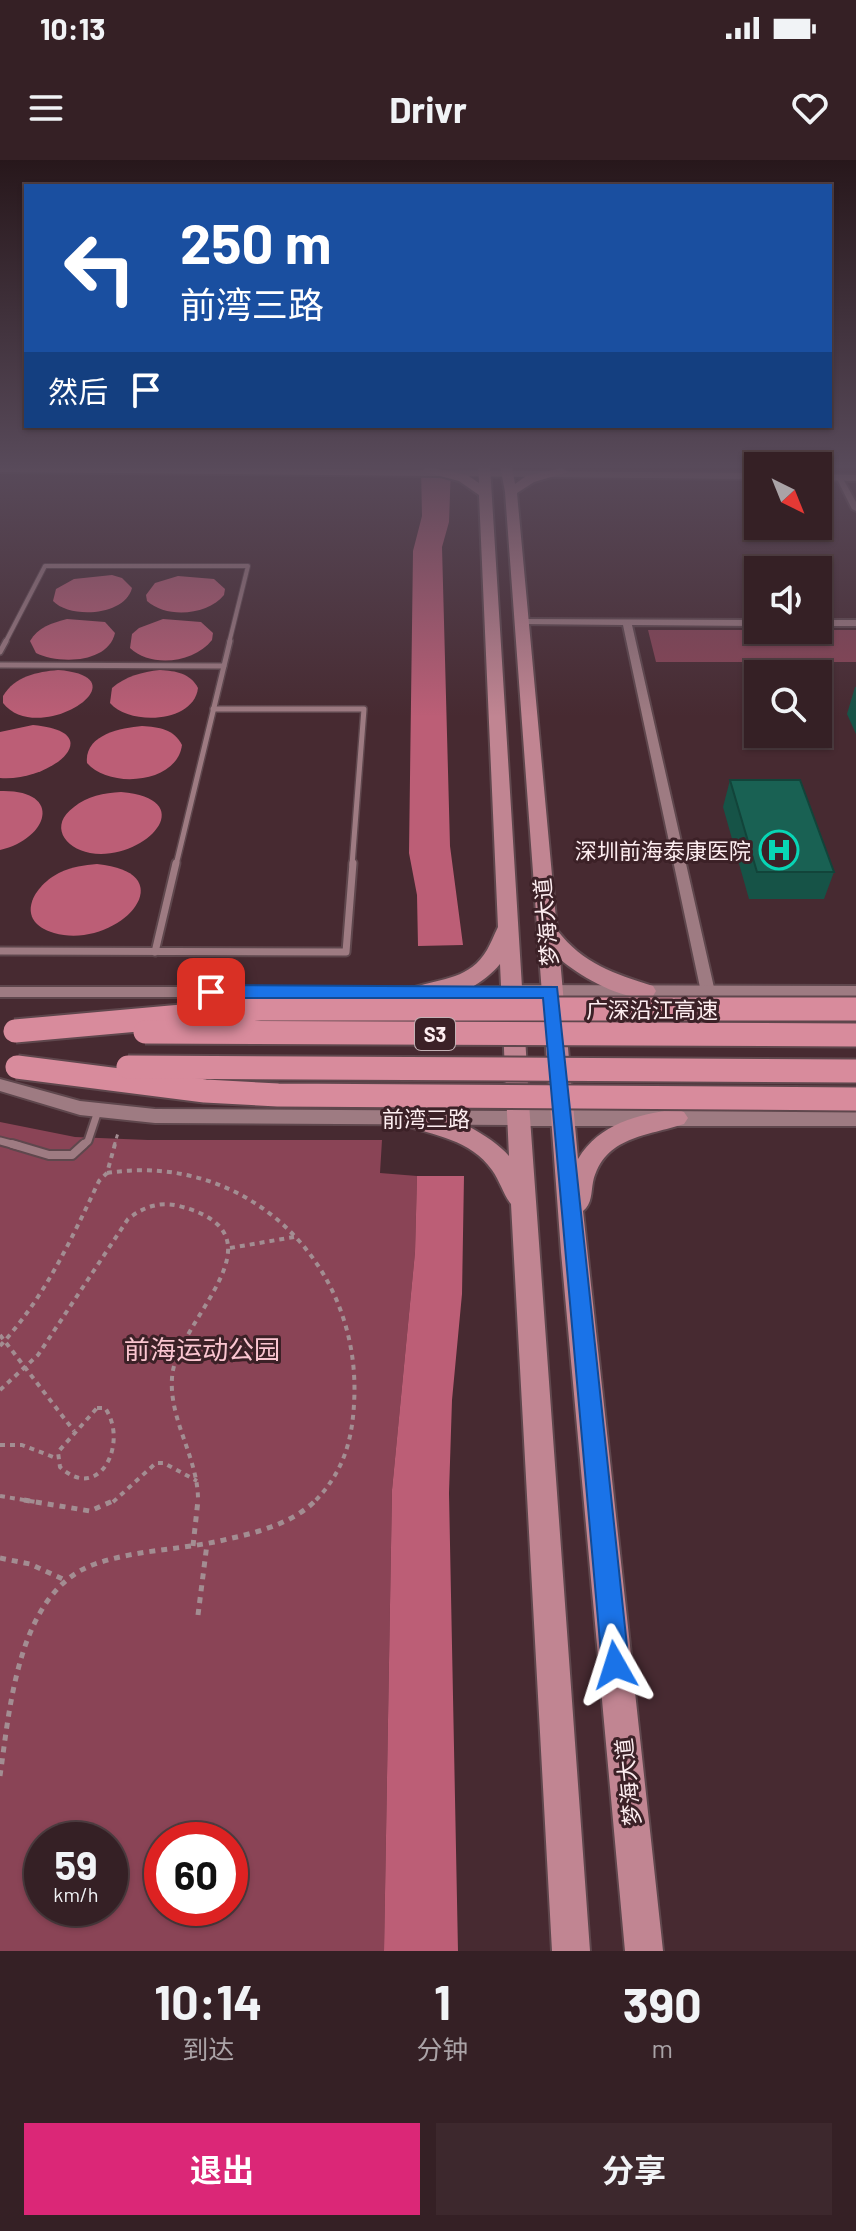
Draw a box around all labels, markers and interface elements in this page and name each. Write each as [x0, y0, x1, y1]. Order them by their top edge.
text: 10:13 [40, 10, 105, 46]
icon: menu [24, 86, 68, 130]
icon: heart [788, 86, 832, 130]
text: Drivr [389, 87, 467, 130]
text: 250 m [180, 208, 331, 275]
icon: left [48, 216, 152, 320]
text: 前湾三路 [180, 282, 324, 325]
icon: arrive [124, 368, 168, 412]
text: 然后 [48, 373, 108, 409]
north arrow [744, 452, 832, 540]
map controls [744, 452, 832, 748]
button: sound [744, 556, 832, 644]
button: search [744, 660, 832, 748]
hospital icon: 深圳前海泰康医院 [758, 829, 800, 871]
place label: 深圳前海泰康医院 [575, 837, 751, 863]
street label: 梦海大道 [528, 877, 562, 967]
pin [177, 958, 245, 1026]
icon: arrive [189, 970, 233, 1014]
street label: 广深沿江高速 [586, 996, 718, 1022]
road number: S3 [415, 1018, 455, 1050]
street label: 前湾三路 [382, 1105, 470, 1131]
park label: 前海运动公园 [124, 1333, 280, 1364]
position arrow [573, 1623, 657, 1707]
street label: 梦海大道 [609, 1737, 645, 1827]
speed limit sign: 60 [144, 1822, 248, 1926]
text: 59 [55, 1840, 97, 1888]
text: km/h [53, 1882, 99, 1906]
text: 10:14 [154, 1972, 262, 2030]
text: 1 [434, 1972, 451, 2030]
text: 390 [623, 1975, 702, 2033]
text: m [651, 2032, 673, 2063]
text: 到达 [182, 2033, 234, 2064]
text: 分钟 [417, 2033, 469, 2064]
button: 退出 [24, 2123, 420, 2215]
button: 分享 [436, 2123, 832, 2215]

